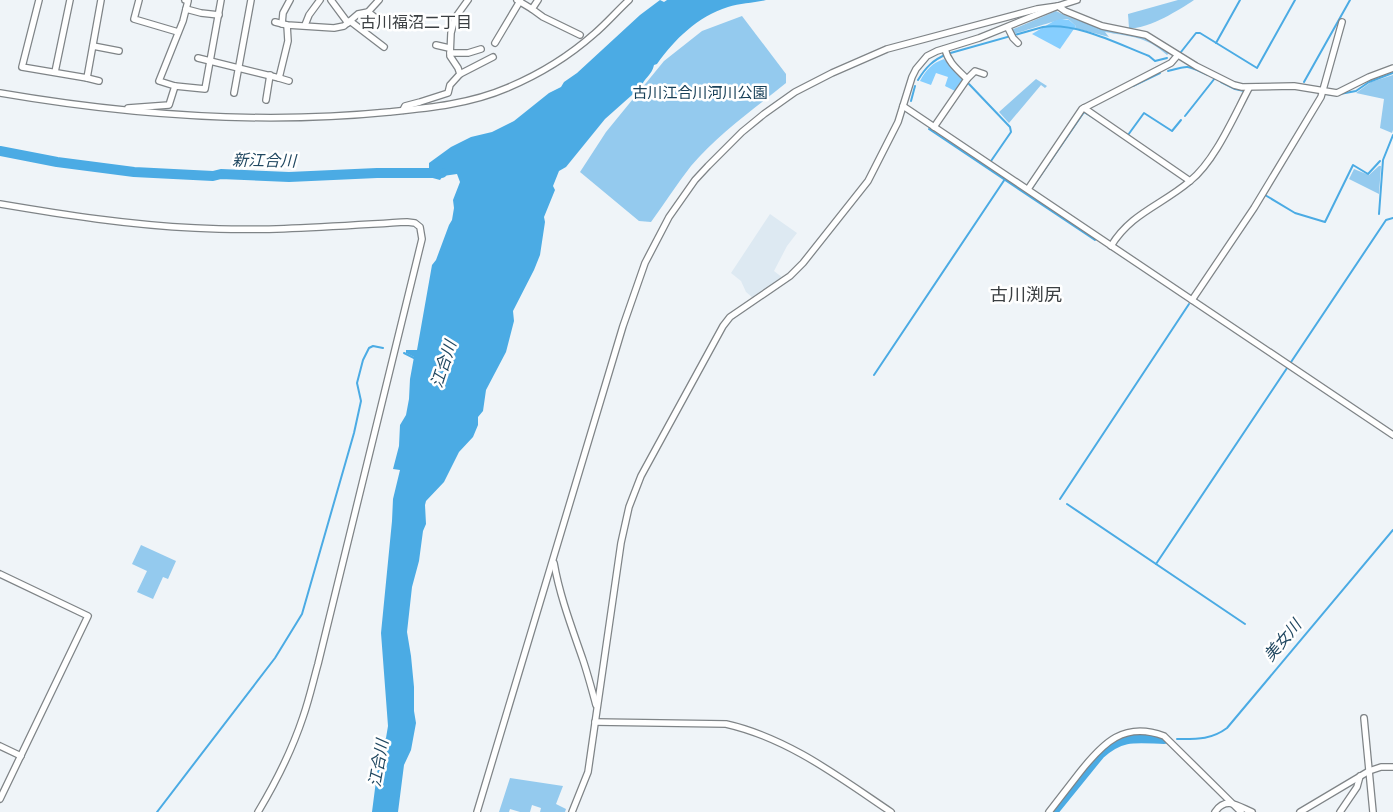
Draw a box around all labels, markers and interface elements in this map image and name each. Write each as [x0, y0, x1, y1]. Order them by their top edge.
district label: 古川福沼二丁目 [360, 13, 472, 31]
park label: 古川江合川河川公園 [632, 84, 768, 101]
water label: 新江合川 [232, 150, 298, 170]
district label: 古川渕尻 [990, 284, 1062, 304]
water label: 江合川 [427, 336, 460, 390]
water label: 美女川 [1260, 614, 1306, 664]
water label: 江合川 [365, 736, 391, 788]

